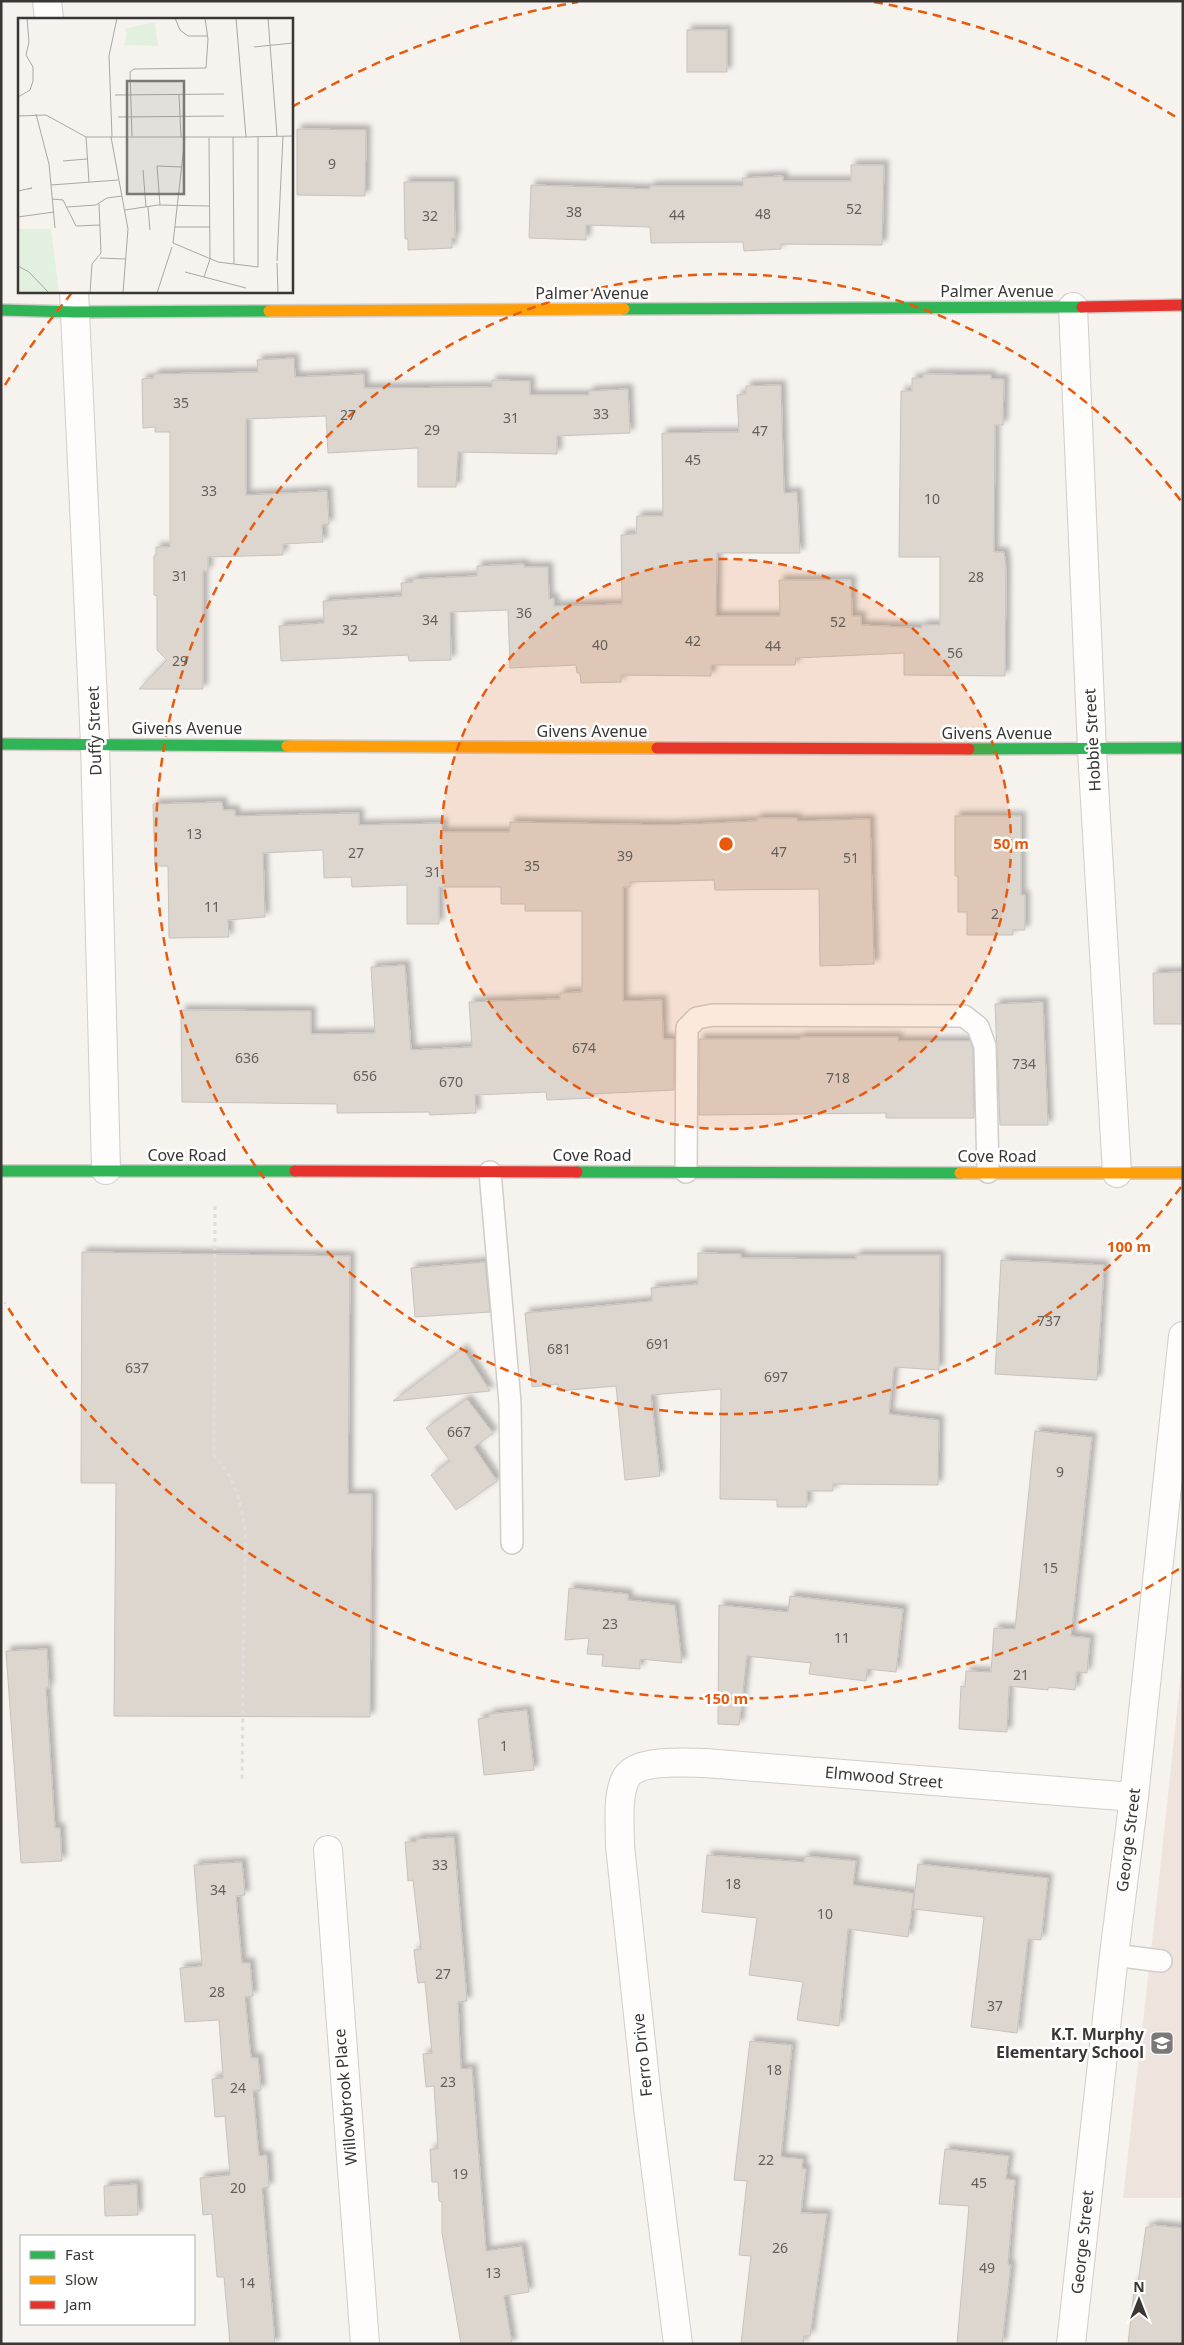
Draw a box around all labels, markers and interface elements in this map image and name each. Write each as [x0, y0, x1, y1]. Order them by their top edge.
inset map [18, 18, 292, 292]
house number: 9 [328, 154, 336, 173]
house number: 52 [846, 199, 862, 218]
house number: 38 [566, 202, 582, 221]
house number: 48 [755, 204, 771, 223]
house number: 44 [669, 205, 685, 224]
house number: 32 [422, 206, 438, 225]
street label: Palmer Avenue [940, 280, 1054, 302]
street label: Palmer Avenue [535, 282, 649, 304]
house number: 35 [173, 393, 189, 412]
house number: 33 [593, 404, 609, 423]
house number: 27 [340, 405, 356, 424]
house number: 31 [503, 408, 519, 427]
house number: 29 [424, 420, 440, 439]
house number: 47 [752, 421, 768, 440]
house number: 45 [685, 450, 701, 469]
house number: 33 [201, 481, 217, 500]
house number: 10 [924, 489, 940, 508]
house number: 31 [172, 566, 188, 585]
house number: 28 [968, 567, 984, 586]
house number: 36 [516, 603, 532, 622]
house number: 34 [422, 610, 438, 629]
house number: 52 [830, 612, 846, 631]
house number: 32 [342, 620, 358, 639]
house number: 42 [685, 631, 701, 650]
house number: 40 [592, 635, 608, 654]
house number: 44 [765, 636, 781, 655]
house number: 56 [947, 643, 963, 662]
house number: 29 [172, 651, 188, 670]
street label: Duffy Street [81, 686, 107, 776]
street label: Hobbie Street [1078, 688, 1106, 792]
street label: Givens Avenue [132, 717, 242, 739]
street label: Givens Avenue [537, 720, 647, 742]
street label: Givens Avenue [942, 722, 1052, 744]
house number: 13 [186, 824, 202, 843]
text: 50 m [993, 833, 1029, 853]
centre of rings [717, 835, 735, 853]
house number: 47 [771, 842, 787, 861]
house number: 27 [348, 843, 364, 862]
house number: 39 [617, 846, 633, 865]
house number: 51 [843, 848, 859, 867]
house number: 35 [524, 856, 540, 875]
house number: 31 [425, 862, 441, 881]
house number: 11 [204, 897, 220, 916]
house number: 2 [991, 904, 999, 923]
house number: 674 [572, 1038, 596, 1057]
house number: 636 [235, 1048, 259, 1067]
house number: 734 [1012, 1054, 1036, 1073]
house number: 656 [353, 1066, 377, 1085]
house number: 718 [826, 1068, 850, 1087]
house number: 670 [439, 1072, 463, 1091]
street label: Cove Road [147, 1144, 227, 1166]
street label: Cove Road [552, 1144, 632, 1166]
street label: Cove Road [957, 1145, 1037, 1167]
text: 100 m [1107, 1236, 1151, 1256]
house number: 737 [1037, 1311, 1061, 1330]
house number: 691 [646, 1334, 670, 1353]
house number: 681 [547, 1339, 571, 1358]
house number: 637 [125, 1358, 149, 1377]
house number: 697 [764, 1367, 788, 1386]
house number: 667 [447, 1422, 471, 1441]
house number: 9 [1056, 1462, 1064, 1481]
house number: 15 [1042, 1558, 1058, 1577]
house number: 23 [602, 1614, 618, 1633]
house number: 11 [834, 1628, 850, 1647]
house number: 21 [1013, 1665, 1029, 1684]
text: 150 m [704, 1688, 748, 1708]
house number: 1 [500, 1736, 508, 1755]
street label: Elmwood Street [824, 1761, 944, 1793]
street label: George Street [1111, 1787, 1145, 1893]
house number: 33 [432, 1855, 448, 1874]
house number: 18 [725, 1874, 741, 1893]
house number: 34 [210, 1880, 226, 1899]
house number: 10 [817, 1904, 833, 1923]
house number: 27 [435, 1964, 451, 1983]
house number: 28 [209, 1982, 225, 2001]
house number: 37 [987, 1996, 1003, 2015]
street label: Ferro Drive [627, 2012, 657, 2098]
place label: K.T. Murphy Elementary School [996, 2023, 1145, 2063]
street label: Willowbrook Place [328, 2028, 362, 2166]
school or university icon: K.T. Murphy Elementary School [1149, 2030, 1175, 2056]
house number: 18 [766, 2060, 782, 2079]
house number: 23 [440, 2072, 456, 2091]
house number: 24 [230, 2078, 246, 2097]
house number: 22 [758, 2150, 774, 2169]
house number: 19 [452, 2164, 468, 2183]
house number: 45 [971, 2173, 987, 2192]
house number: 20 [230, 2178, 246, 2197]
street label: George Street [1066, 2189, 1098, 2295]
legend [20, 2235, 195, 2325]
house number: 26 [772, 2238, 788, 2257]
text: Fast [65, 2244, 94, 2264]
house number: 49 [979, 2258, 995, 2277]
house number: 13 [485, 2263, 501, 2282]
text: Slow [65, 2269, 98, 2289]
house number: 14 [239, 2273, 255, 2292]
north arrow [1114, 2275, 1164, 2325]
text: N [1133, 2277, 1145, 2296]
text: Jam [63, 2294, 92, 2314]

